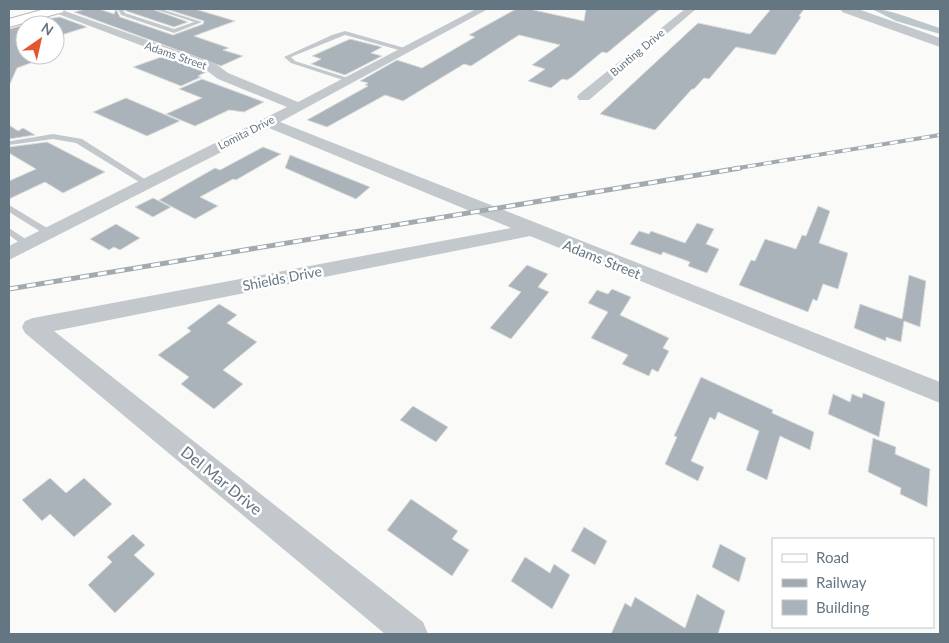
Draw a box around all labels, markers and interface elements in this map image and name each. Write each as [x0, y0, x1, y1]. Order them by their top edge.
north arrow [15, 15, 65, 65]
text: N [38, 19, 57, 39]
street label: Bunting Drive [607, 25, 667, 78]
street label: Adams Street [143, 38, 209, 72]
street label: Lomita Drive [216, 112, 277, 152]
street label: Adams Street [561, 236, 643, 282]
street label: Shields Drive [241, 262, 323, 294]
street label: Del Mar Drive [178, 442, 266, 518]
legend [772, 538, 934, 628]
text: Road [816, 548, 849, 566]
text: Railway [816, 573, 867, 591]
text: Building [816, 598, 869, 616]

